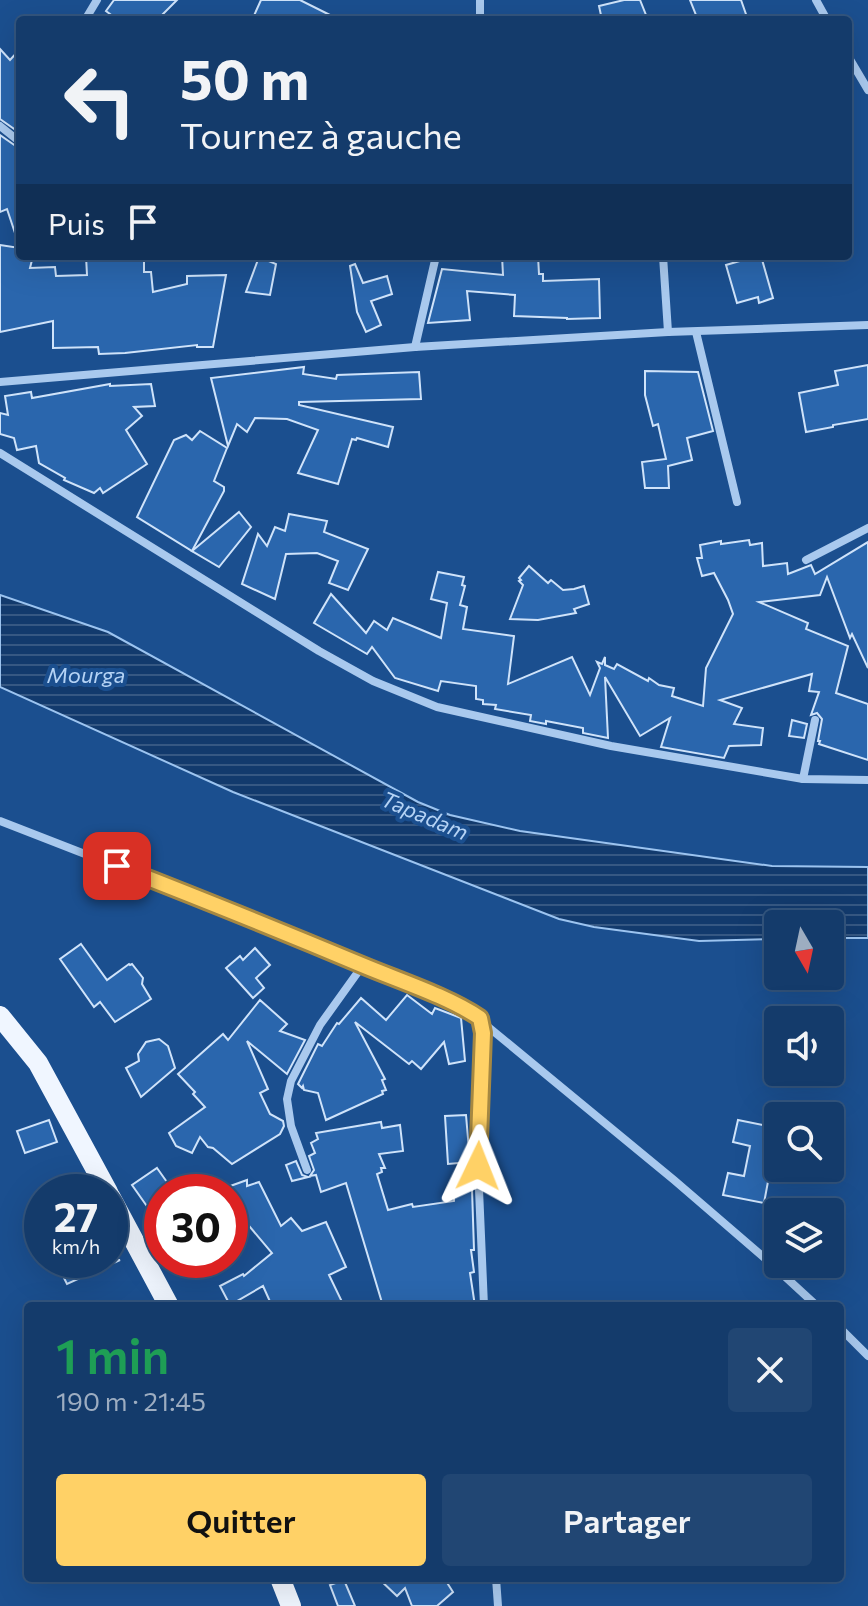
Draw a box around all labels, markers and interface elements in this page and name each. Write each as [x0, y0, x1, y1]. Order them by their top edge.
text: 50 m [180, 43, 309, 112]
icon: left [48, 48, 152, 152]
text: Tournez à gauche [180, 112, 462, 156]
icon: arrive [121, 200, 165, 244]
text: Puis [48, 204, 105, 241]
water label: Mourga [47, 661, 125, 688]
water label: Tapadam [378, 785, 472, 845]
pin [83, 832, 151, 900]
icon: arrive [95, 844, 139, 888]
north arrow [764, 910, 844, 990]
map controls [764, 910, 844, 1278]
button: sound [764, 1006, 844, 1086]
button: search [764, 1102, 844, 1182]
position arrow [436, 1124, 520, 1208]
speed limit sign: 30 [144, 1174, 248, 1278]
text: 27 [54, 1191, 98, 1240]
button: layers [764, 1198, 844, 1278]
text: km/h [52, 1234, 100, 1258]
text: 1 min [56, 1325, 169, 1384]
button: close [728, 1328, 812, 1412]
text: 190 m · 21:45 [56, 1385, 206, 1416]
button: Quitter [56, 1474, 426, 1566]
button: Partager [442, 1474, 812, 1566]

